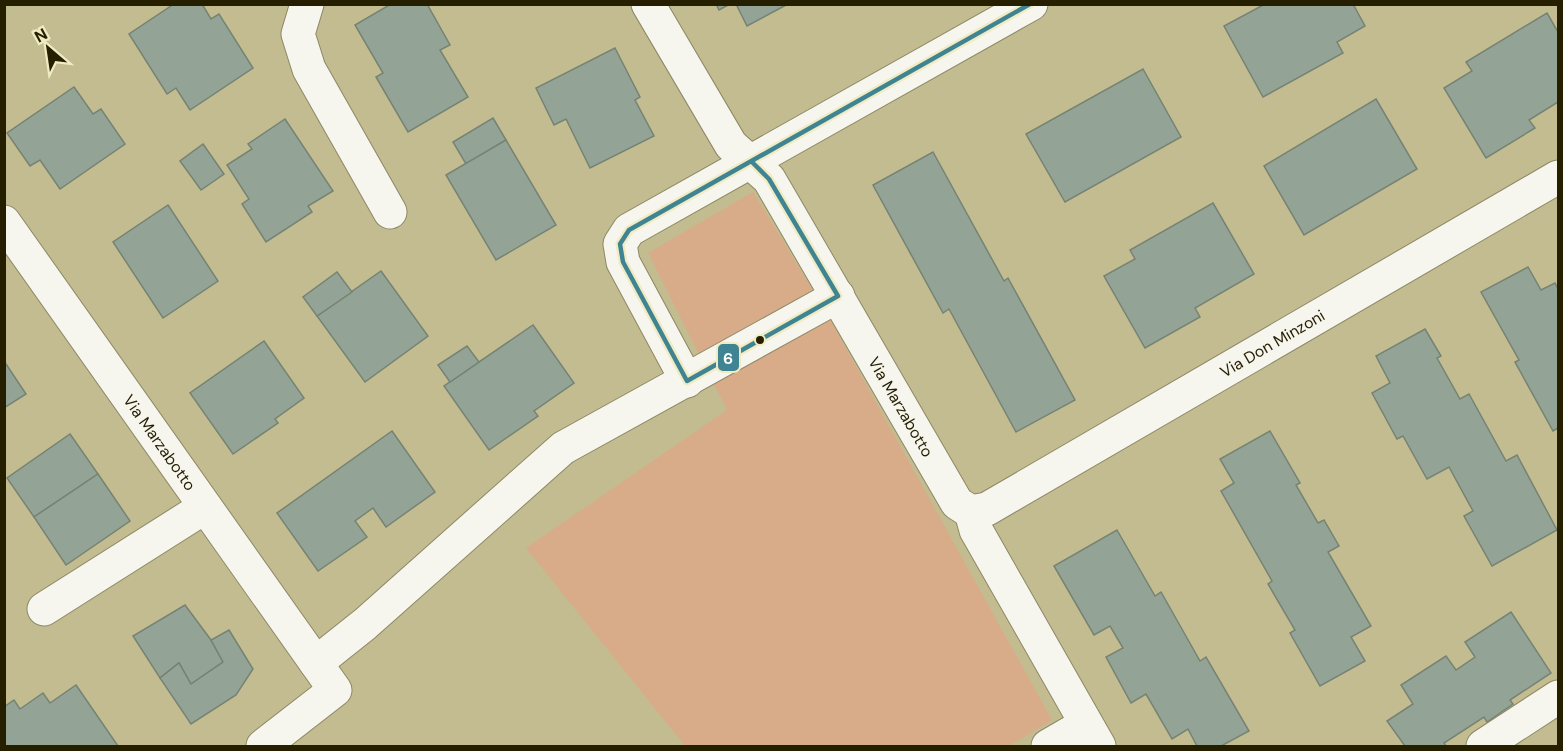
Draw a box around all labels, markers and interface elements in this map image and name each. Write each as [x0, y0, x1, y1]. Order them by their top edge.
north arrow [18, 18, 78, 78]
text: N [31, 23, 51, 47]
street label: Via Don Minzoni [1216, 304, 1328, 382]
unlabelled marker [754, 334, 766, 346]
line badge: 6 [717, 343, 740, 372]
text: 6 [723, 348, 733, 369]
street label: Via Marzabotto [864, 353, 939, 461]
street label: Via Marzabotto [119, 390, 201, 495]

